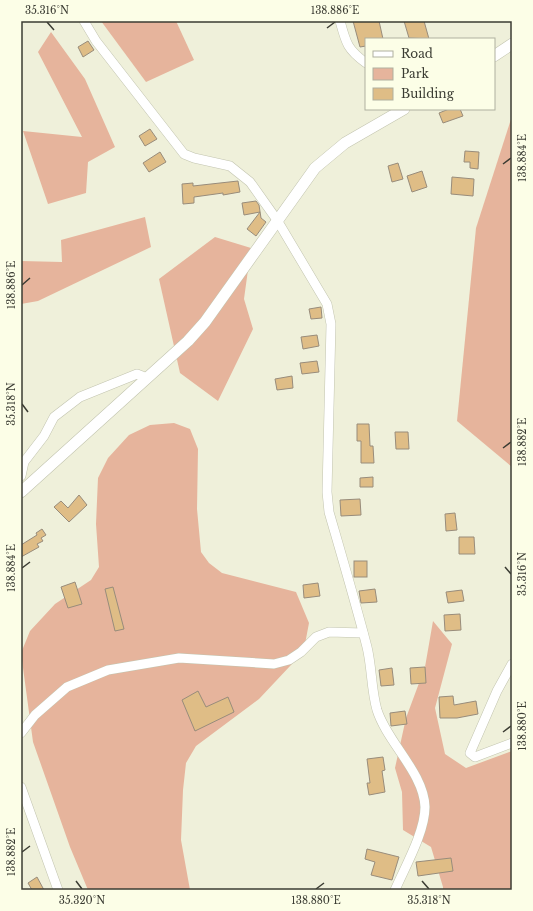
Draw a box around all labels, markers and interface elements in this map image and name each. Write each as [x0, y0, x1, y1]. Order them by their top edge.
text: 35.316°N [25, 4, 69, 17]
text: 138.886°E [311, 4, 359, 17]
legend [365, 38, 495, 110]
text: Road [401, 46, 433, 61]
text: Park [401, 66, 429, 81]
text: Building [401, 86, 455, 101]
text: 138.884°E [516, 134, 529, 182]
text: 138.886°E [5, 261, 18, 309]
text: 35.318°N [5, 382, 18, 426]
text: 138.882°E [516, 418, 529, 466]
text: 138.884°E [5, 544, 18, 592]
text: 35.316°N [516, 552, 529, 596]
text: 138.880°E [516, 701, 529, 751]
text: 138.882°E [5, 828, 18, 876]
text: 35.320°N [59, 894, 105, 907]
text: 138.880°E [291, 894, 341, 907]
text: 35.318°N [407, 894, 451, 907]

